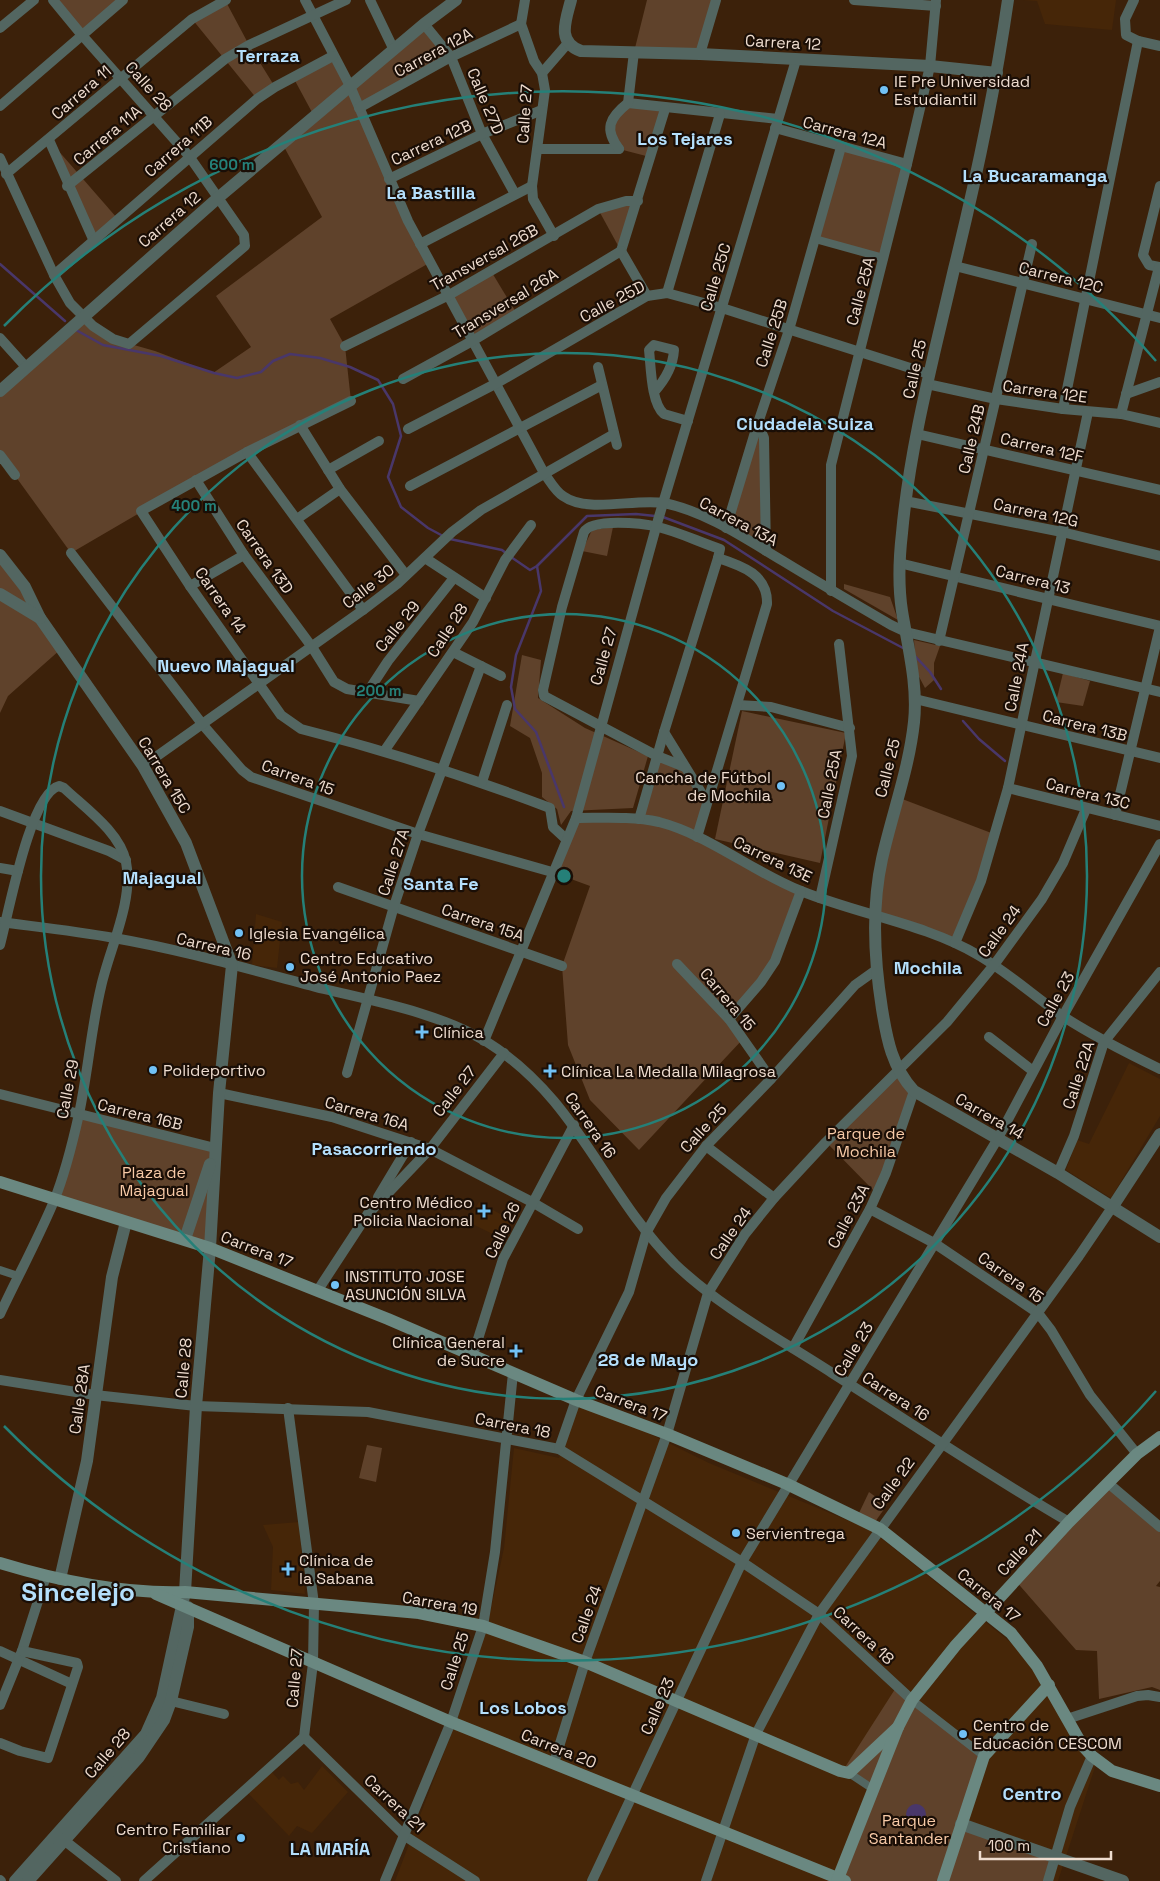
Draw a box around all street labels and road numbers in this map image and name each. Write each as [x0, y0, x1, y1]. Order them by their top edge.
street label: Carrera 12A [390, 23, 476, 82]
street label: Carrera 12 [744, 30, 822, 55]
street label: Calle 28 [121, 57, 177, 116]
street label: Carrera 11 [47, 60, 116, 124]
street label: Calle 27D [462, 65, 509, 138]
street label: Calle 27 [512, 84, 537, 144]
street label: Carrera 11A [69, 101, 146, 170]
street label: Carrera 11B [140, 111, 217, 182]
street label: Carrera 12A [801, 111, 889, 154]
street label: Carrera 12B [387, 115, 475, 170]
street label: Carrera 12 [134, 186, 205, 252]
street label: Transversal 26B [427, 219, 542, 296]
street label: Calle 25C [695, 240, 736, 314]
street label: Calle 25A [841, 254, 880, 328]
street label: Carrera 12C [1016, 257, 1105, 298]
street label: Transversal 26A [448, 264, 562, 343]
street label: Calle 25D [576, 276, 648, 327]
street label: Calle 25B [751, 296, 792, 370]
street label: Calle 25 [898, 338, 931, 401]
street label: Carrera 12E [1001, 375, 1089, 408]
street label: Calle 24B [953, 402, 990, 476]
street label: Carrera 12F [998, 428, 1086, 467]
street label: Carrera 13A [696, 492, 782, 551]
street label: Carrera 12G [991, 493, 1080, 532]
street label: Carrera 13D [231, 515, 298, 598]
street label: Calle 30 [338, 559, 399, 613]
street label: Carrera 13 [993, 560, 1072, 599]
street label: Carrera 14 [190, 563, 251, 638]
street label: Calle 29 [370, 596, 425, 656]
street label: Calle 28 [422, 599, 473, 661]
street label: Calle 27 [585, 625, 622, 688]
street label: Calle 24A [999, 641, 1033, 714]
street label: Carrera 13B [1040, 705, 1129, 746]
street label: Carrera 15C [133, 733, 196, 818]
street label: Calle 25 [870, 736, 905, 800]
street label: Calle 25A [812, 748, 846, 821]
street label: Carrera 15 [258, 755, 337, 800]
street label: Carrera 13C [1043, 773, 1132, 814]
street label: Calle 27A [373, 826, 414, 898]
street label: Carrera 13E [730, 831, 816, 888]
street label: Carrera 15A [439, 899, 527, 946]
street label: Calle 24 [973, 901, 1026, 962]
street label: Carrera 16 [174, 928, 253, 965]
street label: Carrera 15 [695, 963, 760, 1035]
street label: Calle 23 [1032, 968, 1079, 1031]
street label: Calle 22A [1058, 1038, 1099, 1112]
street label: Calle 29 [51, 1057, 84, 1121]
street label: Calle 27 [428, 1061, 481, 1121]
street label: Carrera 16 [560, 1088, 621, 1163]
street label: Carrera 14 [951, 1088, 1028, 1145]
street label: Carrera 16A [322, 1091, 411, 1135]
street label: Carrera 16B [95, 1094, 185, 1135]
street label: Calle 25 [675, 1099, 732, 1157]
street label: Calle 23A [823, 1180, 874, 1252]
street label: Calle 26 [480, 1198, 525, 1262]
street label: Calle 24 [705, 1203, 756, 1264]
street label: Carrera 17 [218, 1226, 296, 1273]
street label: Carrera 15 [974, 1247, 1048, 1308]
street label: Calle 23 [829, 1318, 878, 1380]
street label: Calle 28 [170, 1337, 197, 1399]
street label: Calle 28A [64, 1363, 95, 1435]
street label: Carrera 16 [858, 1367, 933, 1426]
street label: Carrera 17 [592, 1380, 670, 1427]
street label: Carrera 18 [473, 1408, 552, 1443]
street label: Calle 22 [867, 1453, 920, 1514]
street label: Calle 21 [992, 1524, 1047, 1580]
street label: Carrera 17 [953, 1563, 1025, 1627]
street label: Calle 24 [566, 1582, 607, 1646]
street label: Carrera 19 [401, 1587, 479, 1620]
street label: Carrera 18 [829, 1602, 899, 1669]
street label: Calle 25 [435, 1629, 474, 1693]
street label: Calle 27 [281, 1648, 308, 1709]
street label: Calle 23 [636, 1674, 679, 1738]
street label: Calle 28 [80, 1724, 135, 1783]
street label: Carrera 20 [518, 1724, 600, 1773]
street label: Carrera 21 [360, 1770, 430, 1837]

